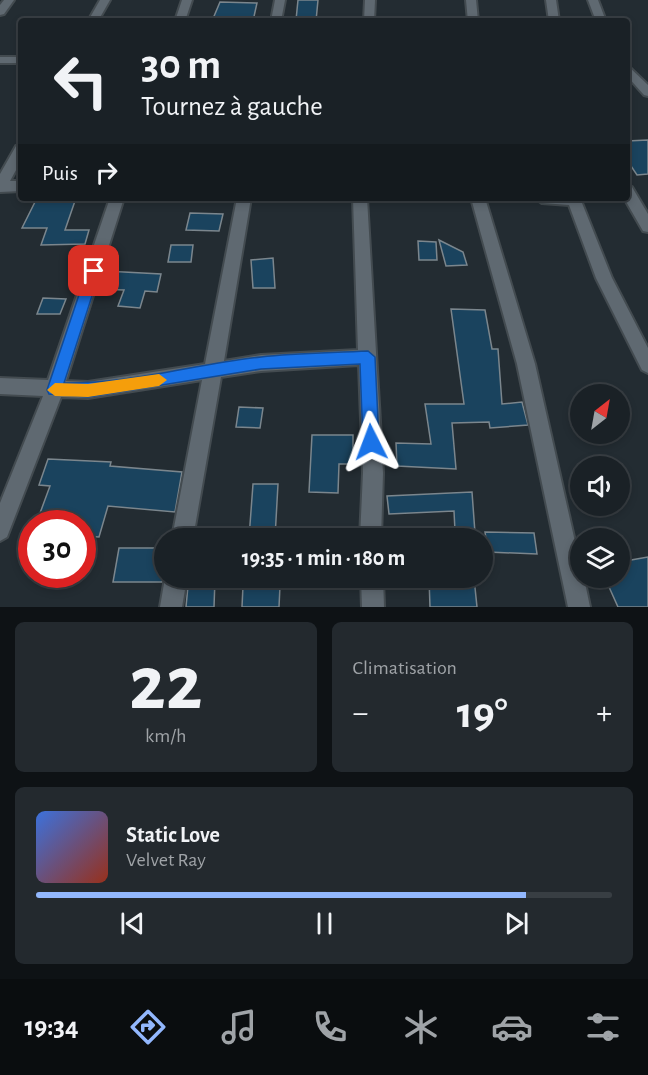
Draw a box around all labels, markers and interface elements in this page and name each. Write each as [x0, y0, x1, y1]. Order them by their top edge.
icon: left [42, 42, 120, 120]
text: 30 m [141, 44, 221, 86]
text: Tournez à gauche [141, 93, 323, 120]
icon: right [90, 156, 123, 189]
text: Puis [42, 162, 78, 184]
pin [68, 245, 119, 296]
icon: arrive [77, 254, 110, 287]
north arrow [570, 384, 630, 444]
map controls [570, 384, 630, 588]
position arrow [339, 410, 403, 474]
button: sound [570, 456, 630, 516]
speed limit sign: 30 [18, 510, 96, 588]
button: layers [570, 528, 630, 588]
text: 19:35 · 1 min · 180 m [242, 547, 405, 569]
text: 22 [129, 646, 202, 724]
text: Climatisation [353, 658, 457, 678]
text: 19° [457, 691, 508, 736]
text: − [353, 697, 368, 730]
text: + [596, 697, 612, 730]
text: km/h [145, 726, 186, 746]
text: Static Love [126, 824, 220, 846]
text: Velvet Ray [126, 850, 206, 870]
icon: previous [116, 907, 149, 940]
icon: pause [308, 907, 341, 940]
icon: next [500, 907, 533, 940]
icon: directions [127, 1006, 169, 1048]
icon: music [218, 1006, 260, 1048]
icon: phone [309, 1006, 351, 1048]
icon: climate [400, 1006, 442, 1048]
icon: car [491, 1006, 533, 1048]
icon: filters [582, 1006, 624, 1048]
text: 19:34 [24, 1013, 79, 1040]

